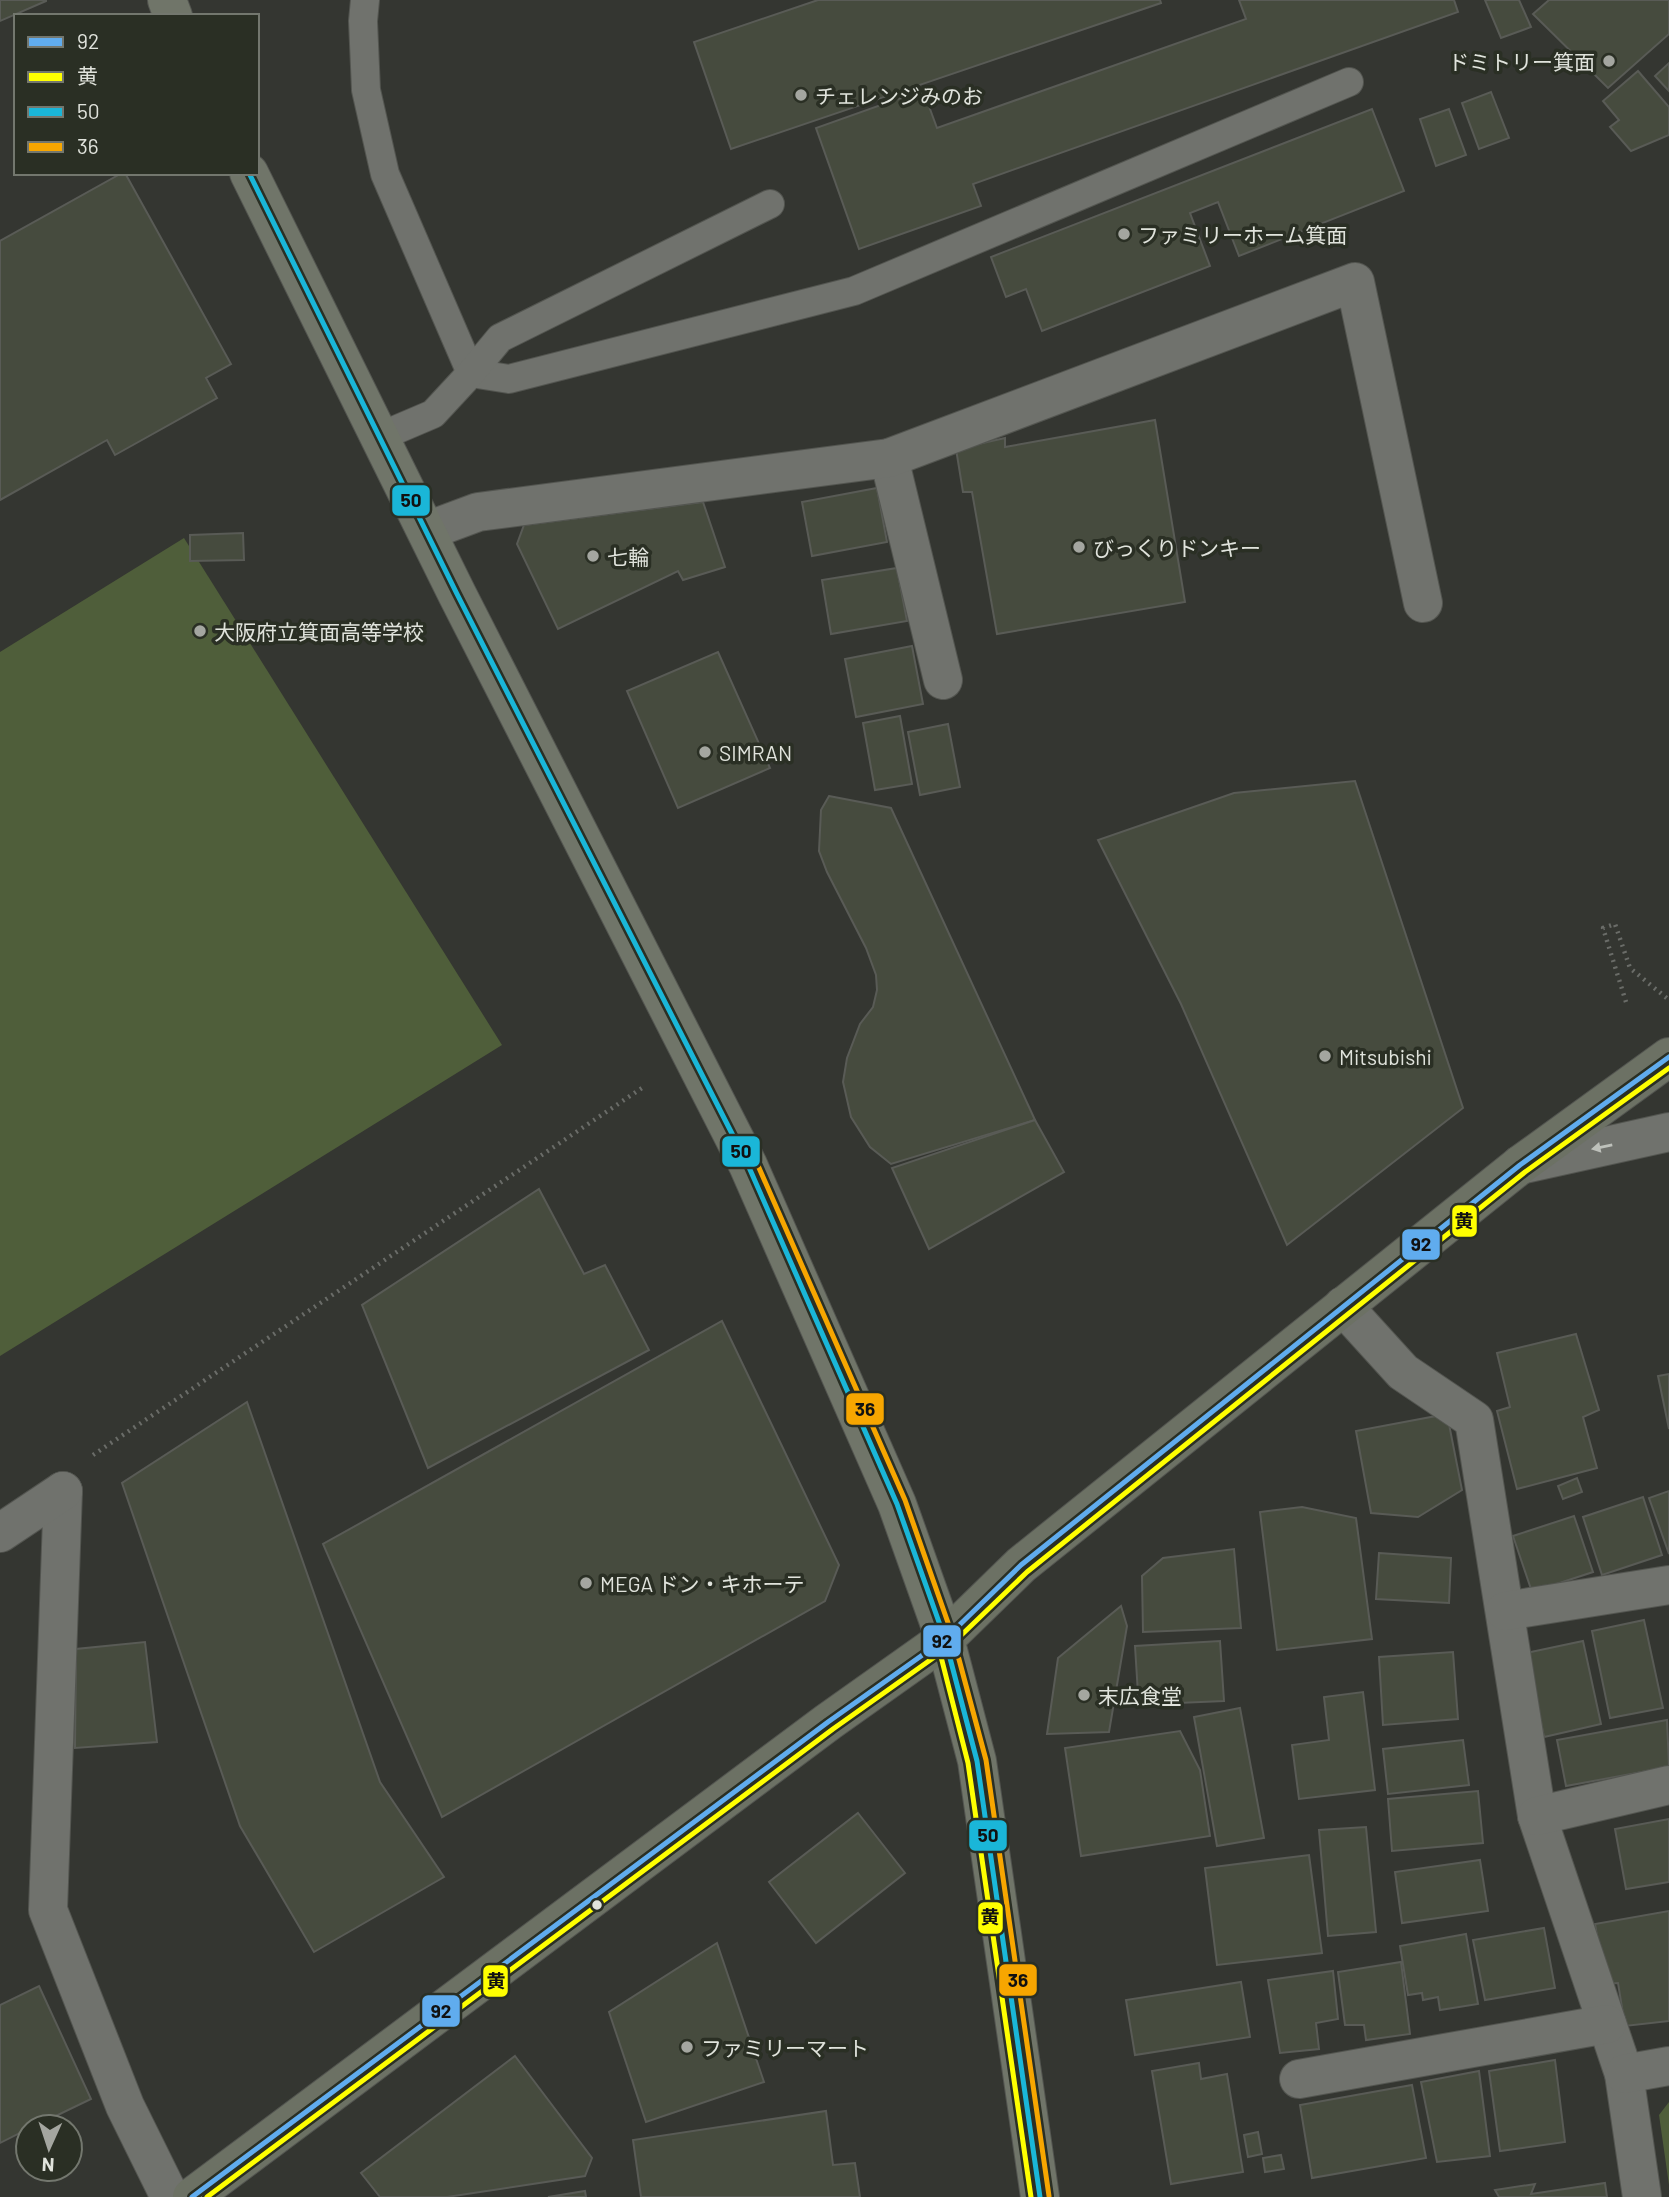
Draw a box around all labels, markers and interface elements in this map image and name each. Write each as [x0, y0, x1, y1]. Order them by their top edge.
legend [14, 14, 259, 175]
text: 92 [77, 28, 99, 53]
place label: ドミトリー箕面 [1448, 49, 1595, 74]
marker: ドミトリー箕面 [1601, 53, 1617, 69]
text: 黄 [77, 63, 98, 88]
place label: チェレンジみのお [815, 83, 983, 108]
marker: チェレンジみのお [793, 87, 809, 103]
text: 50 [77, 98, 100, 123]
text: 36 [77, 133, 99, 158]
place label: ファミリーホーム箕面 [1138, 222, 1347, 247]
marker: ファミリーホーム箕面 [1116, 226, 1132, 242]
line badge: 50 [391, 484, 431, 517]
text: 50 [400, 488, 422, 511]
place label: びっくりドンキー [1093, 535, 1261, 560]
marker: びっくりドンキー [1071, 539, 1087, 555]
place label: 七輪 [607, 544, 649, 569]
marker: 七輪 [585, 548, 601, 564]
place label: 大阪府立箕面高等学校 [214, 619, 424, 644]
marker: 大阪府立箕面高等学校 [192, 623, 208, 639]
place label: SIMRAN [719, 740, 792, 765]
marker: SIMRAN [697, 744, 713, 760]
place label: Mitsubishi [1339, 1044, 1432, 1069]
marker: Mitsubishi [1317, 1048, 1333, 1064]
line badge: 50 [721, 1135, 761, 1168]
text: 50 [730, 1139, 752, 1162]
one-way arrow [1591, 1142, 1613, 1153]
line badge: 黄 [1451, 1204, 1478, 1238]
text: 黄 [1454, 1209, 1474, 1232]
line badge: 92 [1401, 1228, 1441, 1261]
text: 92 [1411, 1232, 1431, 1255]
line badge: 36 [845, 1392, 885, 1426]
text: 36 [855, 1397, 875, 1420]
place label: MEGA ドン・キホーテ [600, 1571, 805, 1596]
marker: MEGA ドン・キホーテ [578, 1575, 594, 1591]
line badge: 92 [922, 1624, 962, 1658]
text: 92 [932, 1629, 952, 1652]
place label: 末広食堂 [1098, 1683, 1182, 1708]
marker: 末広食堂 [1076, 1687, 1092, 1703]
line badge: 50 [968, 1819, 1008, 1852]
text: 50 [977, 1823, 999, 1846]
unlabelled marker [590, 1898, 604, 1912]
line badge: 黄 [977, 1901, 1004, 1935]
text: 黄 [980, 1905, 1000, 1928]
line badge: 36 [998, 1963, 1038, 1997]
line badge: 黄 [482, 1964, 509, 1998]
text: 36 [1008, 1968, 1028, 1991]
text: 黄 [486, 1969, 506, 1992]
line badge: 92 [421, 1994, 461, 2028]
text: 92 [431, 1999, 451, 2022]
place label: ファミリーマート [701, 2035, 869, 2060]
marker: ファミリーマート [679, 2039, 695, 2055]
north arrow [14, 2113, 84, 2183]
text: N [41, 2154, 55, 2177]

